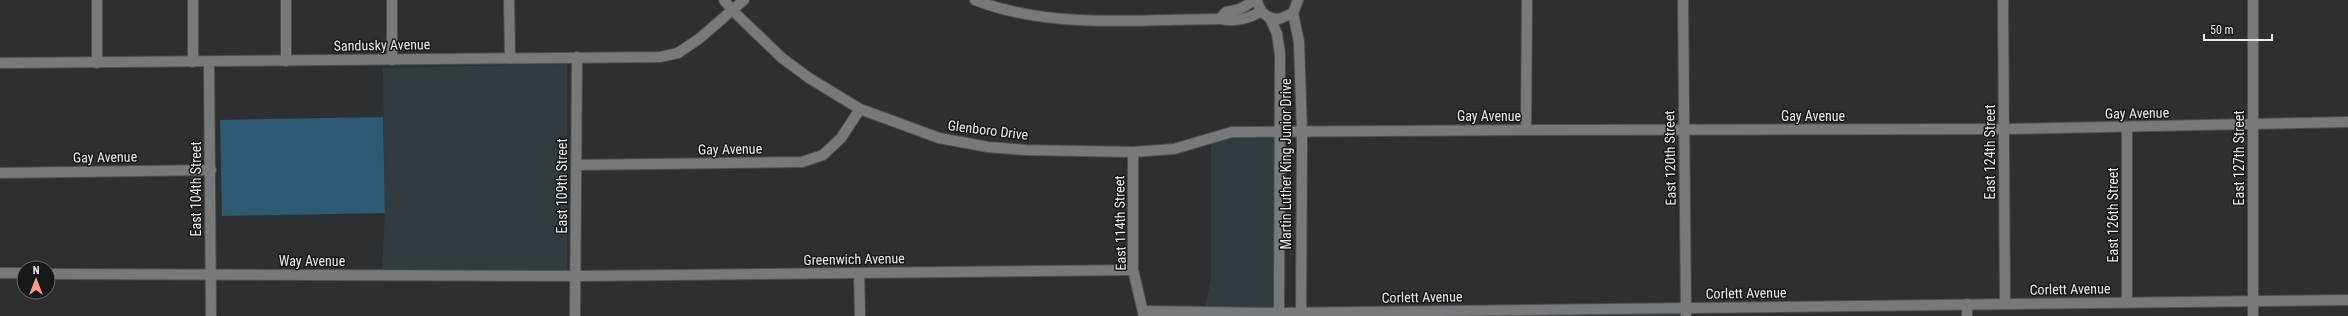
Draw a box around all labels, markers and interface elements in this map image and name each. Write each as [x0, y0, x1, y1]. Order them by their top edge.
scale bar [2204, 16, 2272, 42]
text: 50 m [2210, 23, 2234, 37]
street label: Sandusky Avenue [334, 36, 431, 54]
street label: Martin Luther King Junior Drive [1278, 78, 1294, 250]
street label: East 124th Street [1982, 104, 1998, 200]
street label: Gay Avenue [2105, 104, 2170, 122]
street label: Gay Avenue [1457, 108, 1522, 124]
street label: Gay Avenue [1781, 108, 1846, 124]
street label: East 120th Street [1661, 110, 1679, 206]
street label: East 127th Street [2231, 110, 2247, 206]
street label: Glenboro Drive [947, 117, 1030, 143]
street label: East 109th Street [554, 138, 570, 234]
street label: Gay Avenue [698, 140, 763, 158]
street label: East 104th Street [188, 141, 204, 237]
street label: Gay Avenue [73, 148, 138, 166]
street label: East 126th Street [2105, 167, 2121, 263]
street label: East 114th Street [1111, 175, 1129, 271]
street label: Greenwich Avenue [803, 250, 905, 268]
street label: Way Avenue [279, 253, 346, 269]
north arrow [16, 260, 56, 300]
text: N [33, 264, 40, 277]
street label: Corlett Avenue [2029, 280, 2111, 298]
street label: Corlett Avenue [1705, 284, 1787, 302]
street label: Corlett Avenue [1381, 288, 1463, 306]

